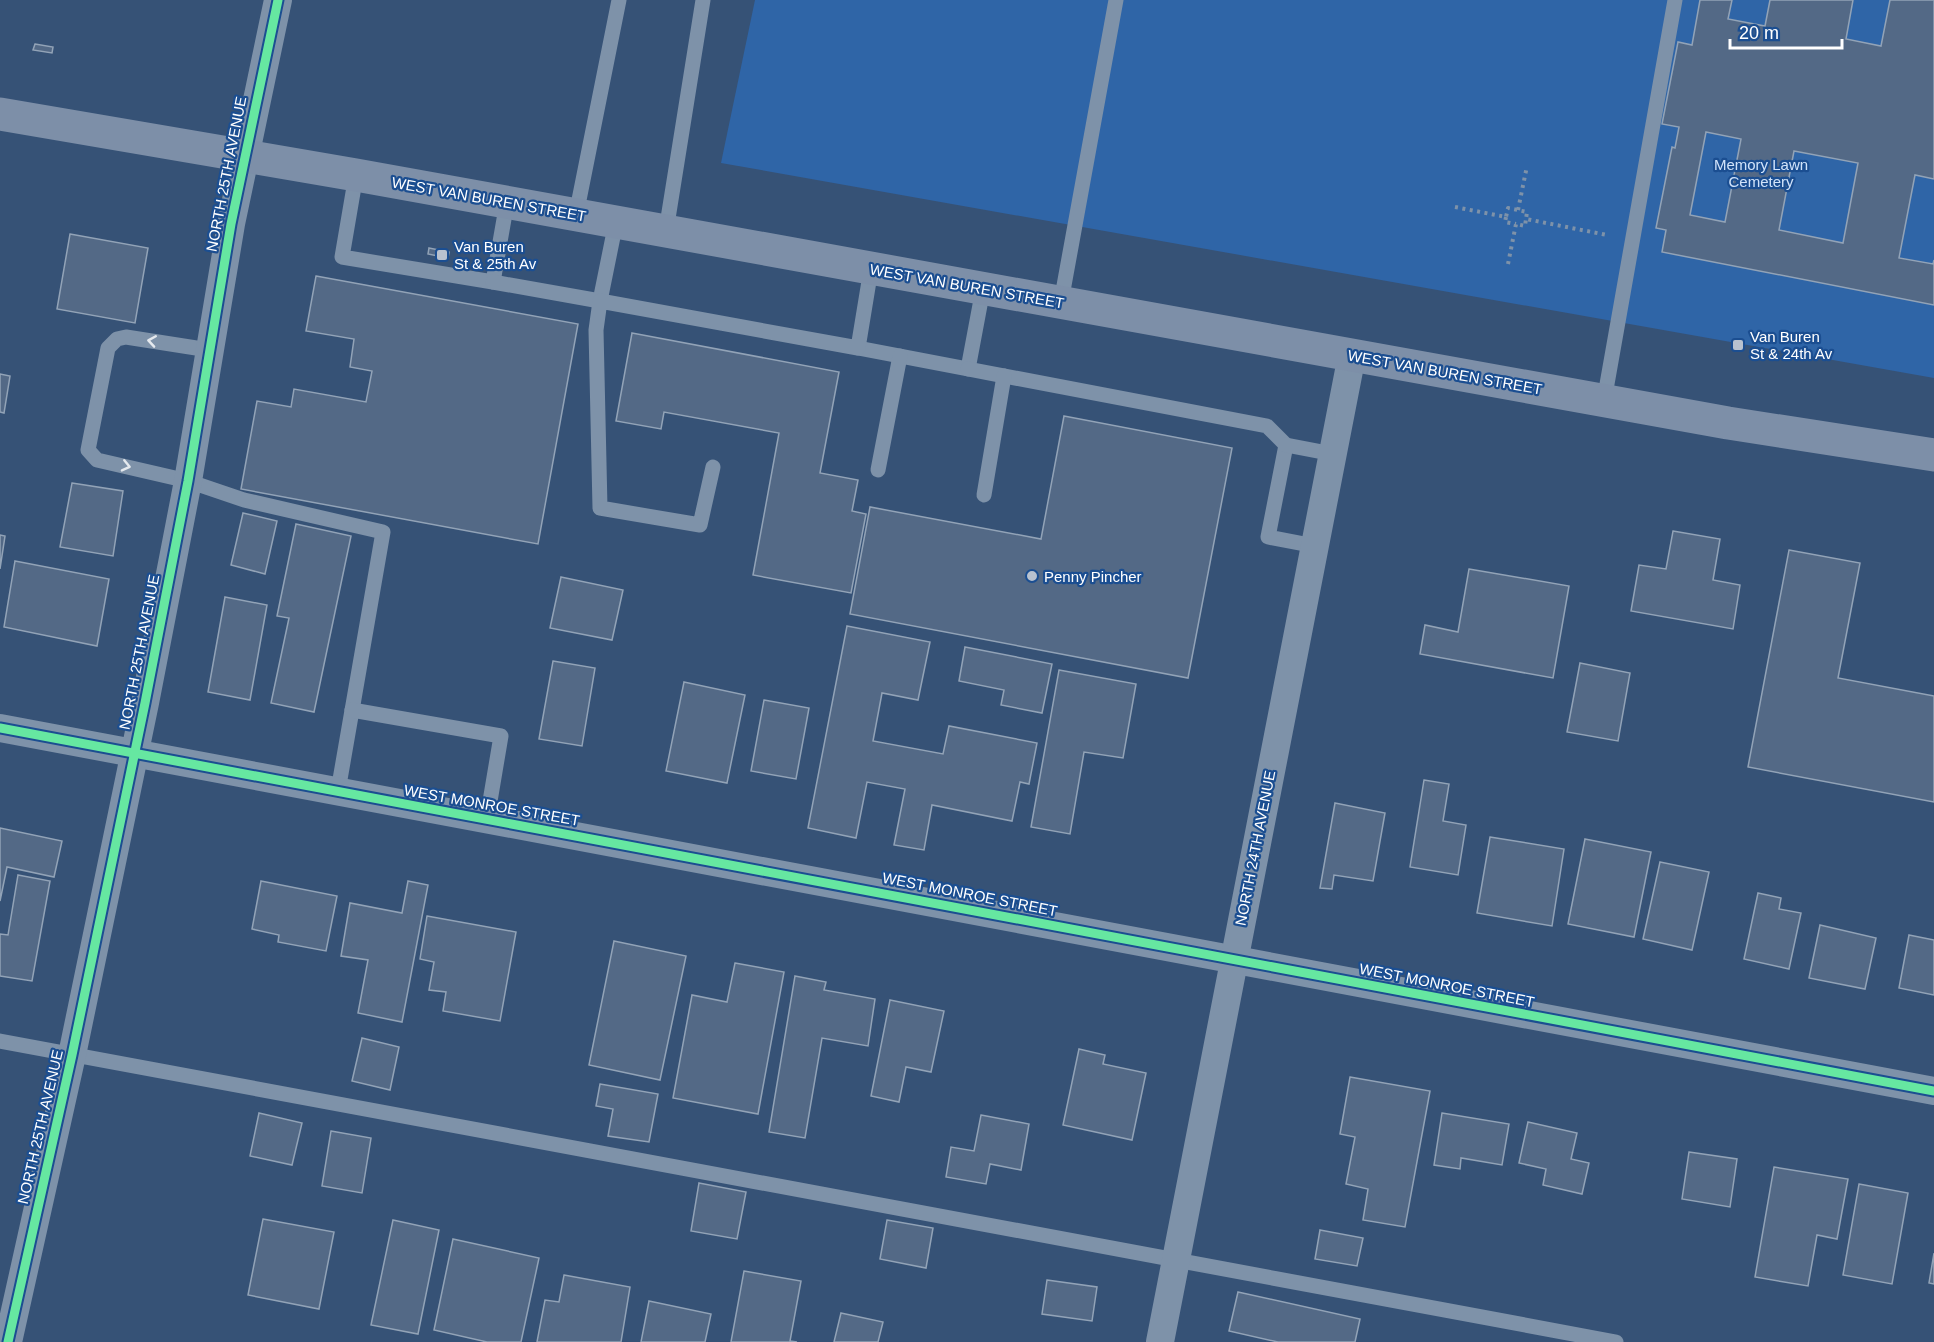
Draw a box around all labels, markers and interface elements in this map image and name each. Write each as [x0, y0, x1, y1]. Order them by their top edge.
scale bar [1730, 12, 1842, 50]
text: 20 m [1739, 23, 1779, 43]
street label: NORTH 25TH AVENUE [203, 95, 249, 253]
park label: Memory Lawn Cemetery [1714, 156, 1808, 190]
street label: WEST VAN BUREN STREET [391, 174, 587, 224]
place label: Van Buren St & 25th Av [454, 238, 537, 272]
marker: Van Buren St & 25th Av [435, 248, 449, 262]
street label: WEST VAN BUREN STREET [869, 261, 1065, 311]
place label: Van Buren St & 24th Av [1750, 328, 1833, 362]
one-way arrow [147, 336, 156, 348]
marker: Van Buren St & 24th Av [1731, 338, 1745, 352]
street label: WEST VAN BUREN STREET [1347, 347, 1543, 397]
one-way arrow [120, 459, 130, 472]
place label: Penny Pincher [1044, 568, 1142, 585]
marker: Penny Pincher [1025, 569, 1039, 583]
street label: NORTH 25TH AVENUE [116, 573, 162, 731]
street label: NORTH 24TH AVENUE [1232, 769, 1278, 927]
street label: WEST MONROE STREET [403, 781, 581, 829]
street label: WEST MONROE STREET [881, 869, 1059, 919]
street label: WEST MONROE STREET [1358, 960, 1536, 1010]
street label: NORTH 25TH AVENUE [14, 1048, 66, 1206]

